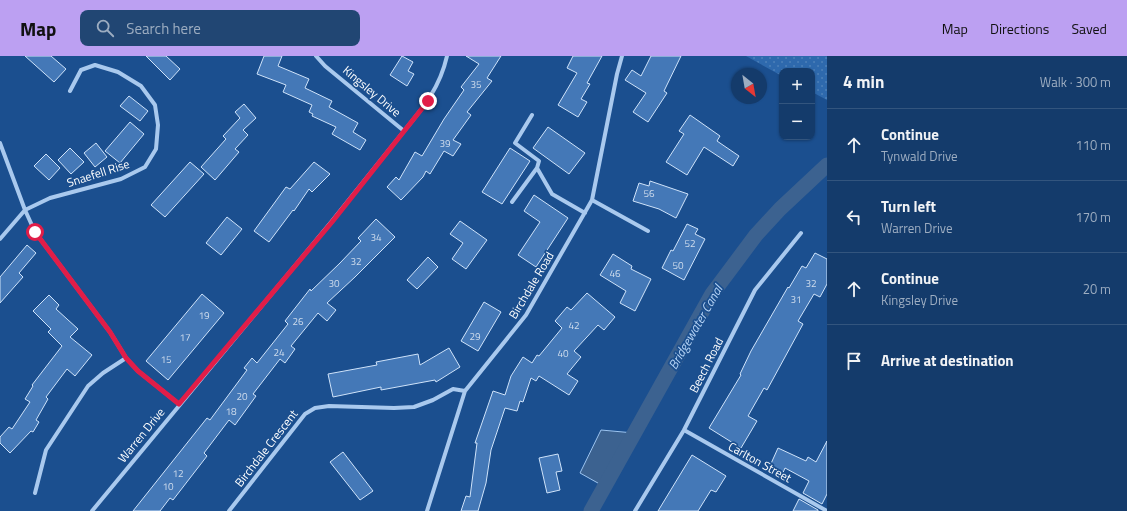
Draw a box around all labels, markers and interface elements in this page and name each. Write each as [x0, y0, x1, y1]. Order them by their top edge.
search box [80, 10, 360, 46]
text: Map [20, 14, 56, 43]
icon: search [94, 17, 116, 39]
text: Search here [126, 17, 201, 40]
text: Map [942, 18, 968, 39]
text: Directions [990, 18, 1049, 39]
text: Saved [1071, 18, 1107, 39]
street label: Kingsley Drive [339, 61, 405, 121]
north arrow [731, 68, 767, 104]
map controls [779, 68, 815, 140]
button: + [779, 68, 815, 104]
text: 4 min [843, 69, 884, 95]
text: Walk · 300 m [1040, 72, 1111, 92]
house number: 35 [470, 77, 482, 92]
route end [419, 92, 437, 110]
button: − [779, 104, 815, 140]
text: Continue [881, 123, 939, 146]
icon: ahead [843, 134, 865, 156]
text: 110 m [1075, 135, 1111, 155]
house number: 39 [439, 136, 451, 151]
text: Tynwald Drive [881, 146, 958, 166]
street label: Snaefell Rise [64, 154, 132, 192]
house number: 56 [643, 186, 655, 201]
text: Turn left [881, 195, 936, 218]
icon: left [843, 206, 865, 228]
text: 170 m [1075, 207, 1111, 227]
text: Warren Drive [881, 218, 953, 238]
route start [26, 223, 44, 241]
house number: 34 [370, 230, 382, 245]
house number: 52 [684, 236, 696, 251]
street label: Birchdale Road [503, 248, 559, 322]
house number: 32 [350, 254, 362, 269]
house number: 50 [672, 258, 684, 273]
house number: 46 [609, 266, 621, 281]
text: Continue [881, 267, 939, 290]
house number: 30 [328, 276, 340, 291]
house number: 32 [805, 276, 817, 291]
icon: ahead [843, 278, 865, 300]
water label: Bridgewater Canal [663, 279, 728, 373]
text: 20 m [1083, 279, 1111, 299]
text: Kingsley Drive [881, 290, 958, 310]
house number: 31 [790, 292, 802, 307]
house number: 19 [198, 308, 210, 323]
house number: 26 [292, 314, 304, 329]
house number: 42 [568, 318, 580, 333]
house number: 29 [469, 329, 481, 344]
house number: 17 [179, 330, 191, 345]
street label: Beech Road [684, 334, 728, 396]
house number: 24 [273, 345, 285, 360]
house number: 40 [557, 346, 569, 361]
text: Arrive at destination [881, 349, 1014, 372]
icon: arrive [843, 350, 865, 372]
house number: 15 [160, 352, 172, 367]
house number: 20 [236, 389, 248, 404]
street label: Warren Drive [113, 403, 169, 467]
house number: 18 [225, 404, 237, 419]
street label: Birchdale Crescent [230, 405, 303, 491]
street label: Carlton Street [725, 437, 796, 488]
house number: 12 [172, 466, 184, 481]
house number: 10 [162, 479, 174, 494]

